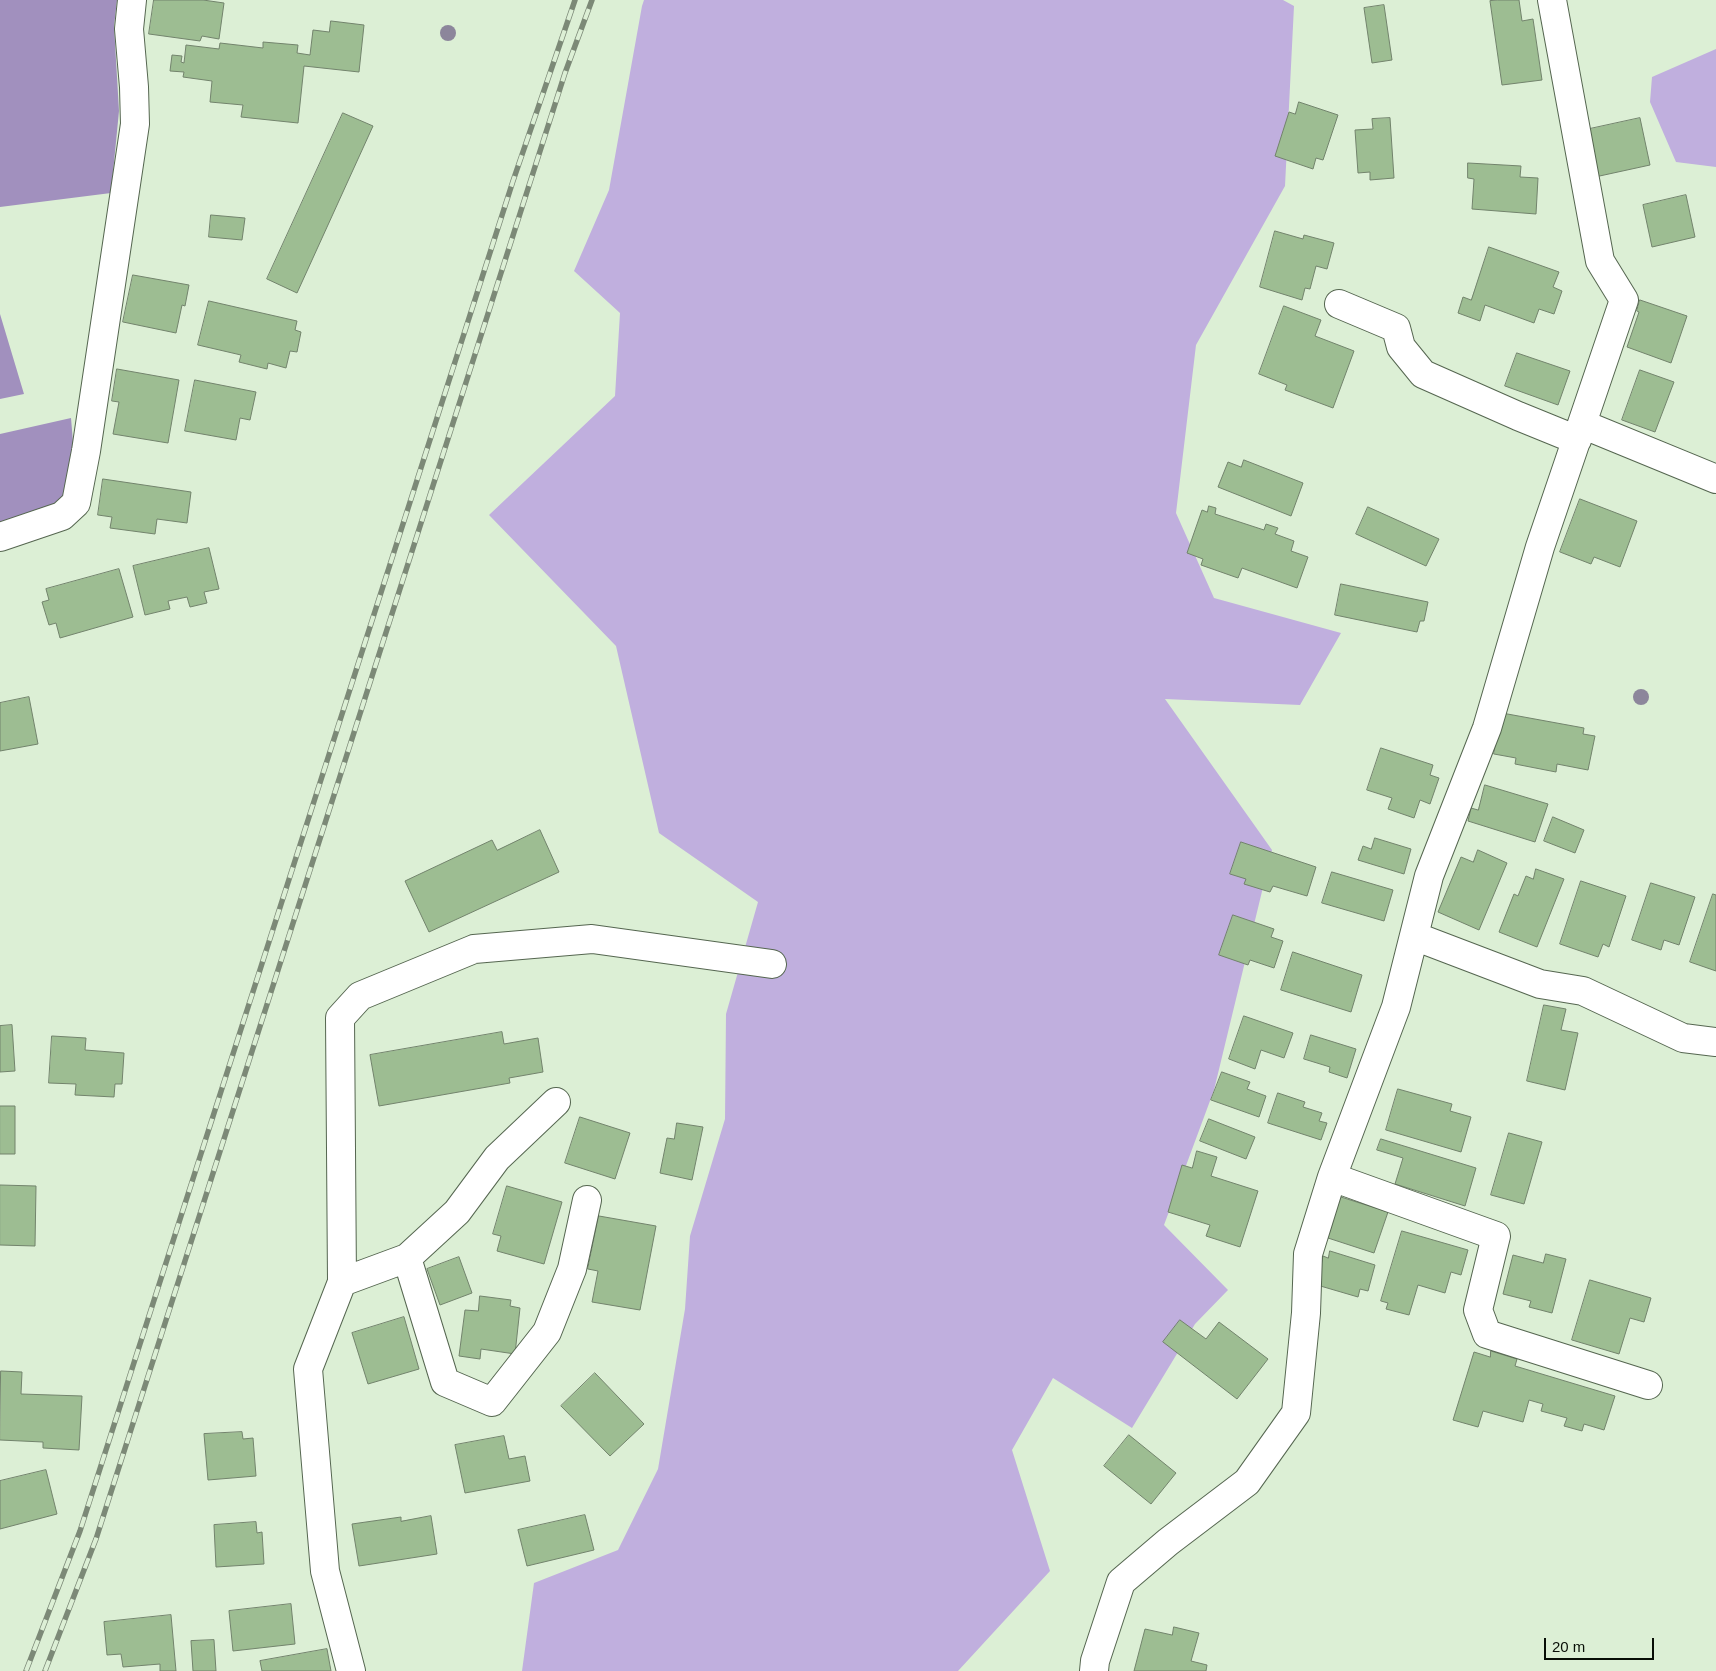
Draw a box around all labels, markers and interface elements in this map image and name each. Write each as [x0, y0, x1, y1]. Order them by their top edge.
scale bar [1546, 1628, 1656, 1660]
text: 20 m [1552, 1638, 1585, 1655]

